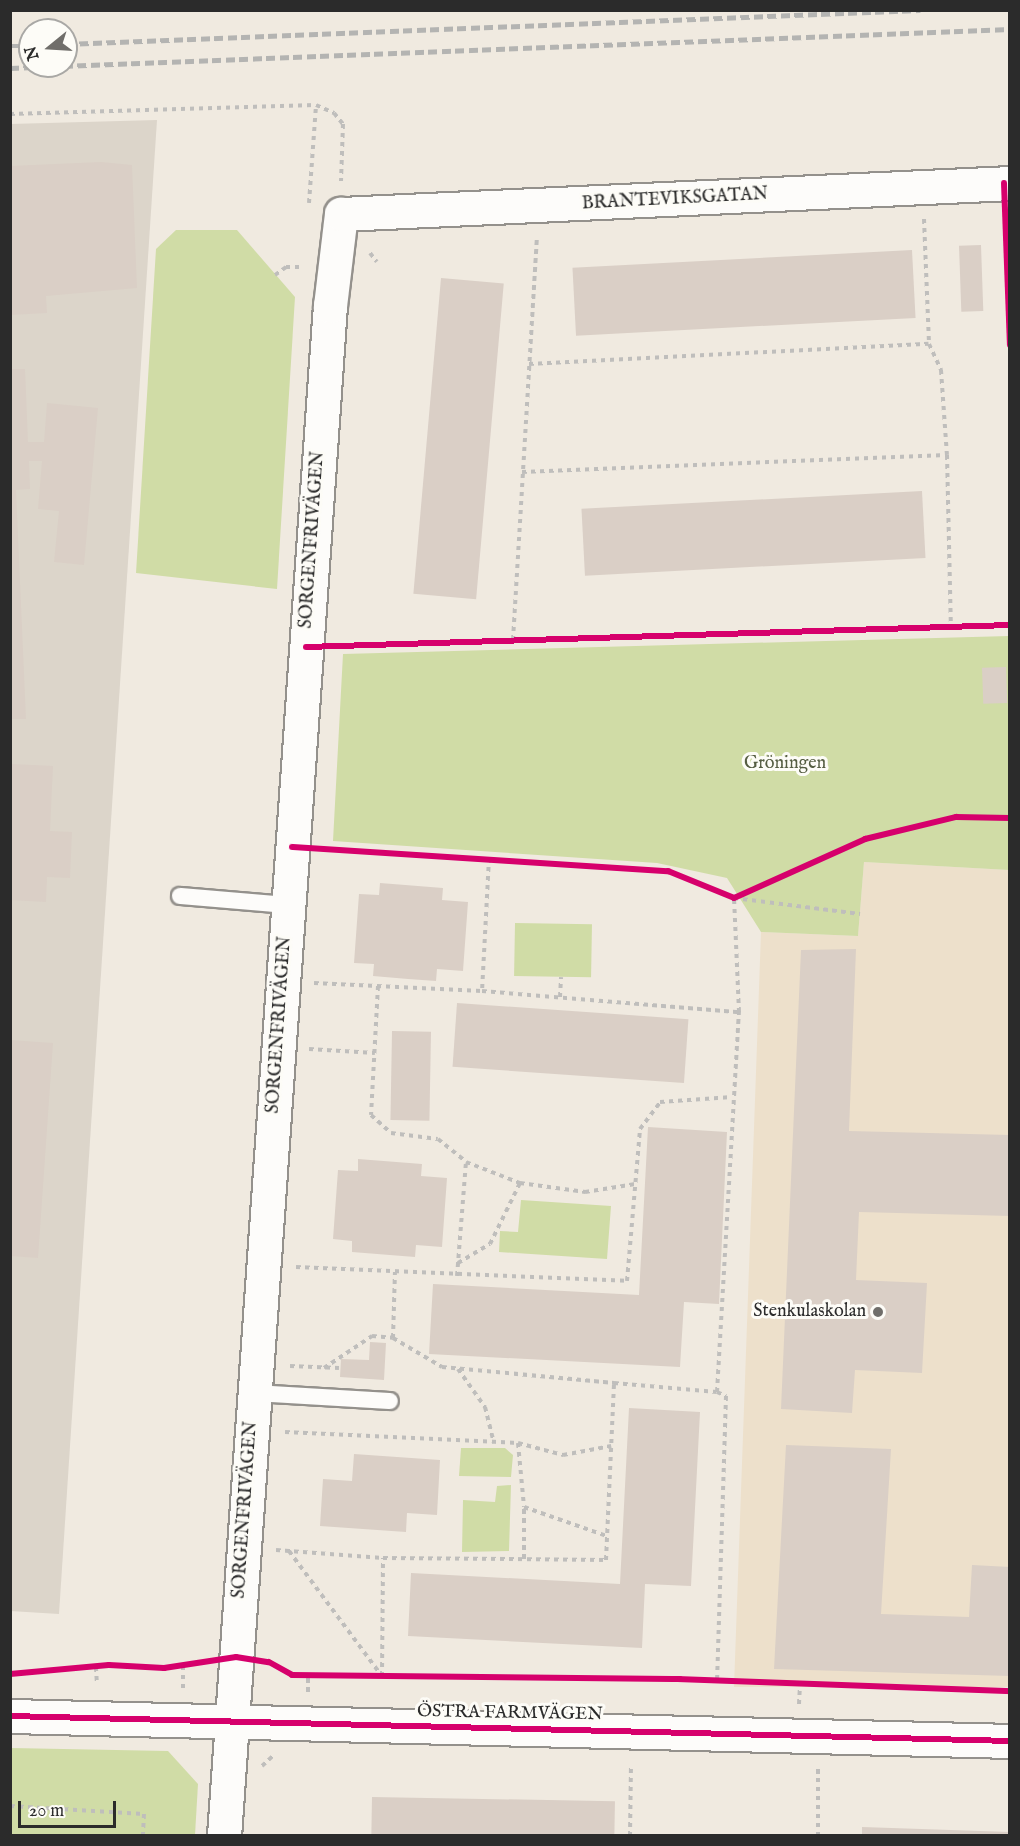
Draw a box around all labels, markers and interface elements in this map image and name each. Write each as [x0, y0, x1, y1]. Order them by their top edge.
north arrow [18, 18, 78, 78]
text: N [21, 43, 44, 63]
street label: BRANTEVIKSGATAN [581, 184, 769, 216]
street label: SORGENFRIVÄGEN [296, 451, 330, 629]
park label: Gröningen [744, 753, 826, 775]
street label: SORGENFRIVÄGEN [263, 936, 297, 1114]
place label: Stenkulaskolan [753, 1301, 866, 1323]
marker: Stenkulaskolan [871, 1305, 885, 1319]
street label: SORGENFRIVÄGEN [229, 1421, 263, 1599]
street label: ÖSTRA FARMVÄGEN [417, 1702, 603, 1726]
scale bar [21, 1789, 118, 1827]
text: 20 m [29, 1800, 64, 1823]

